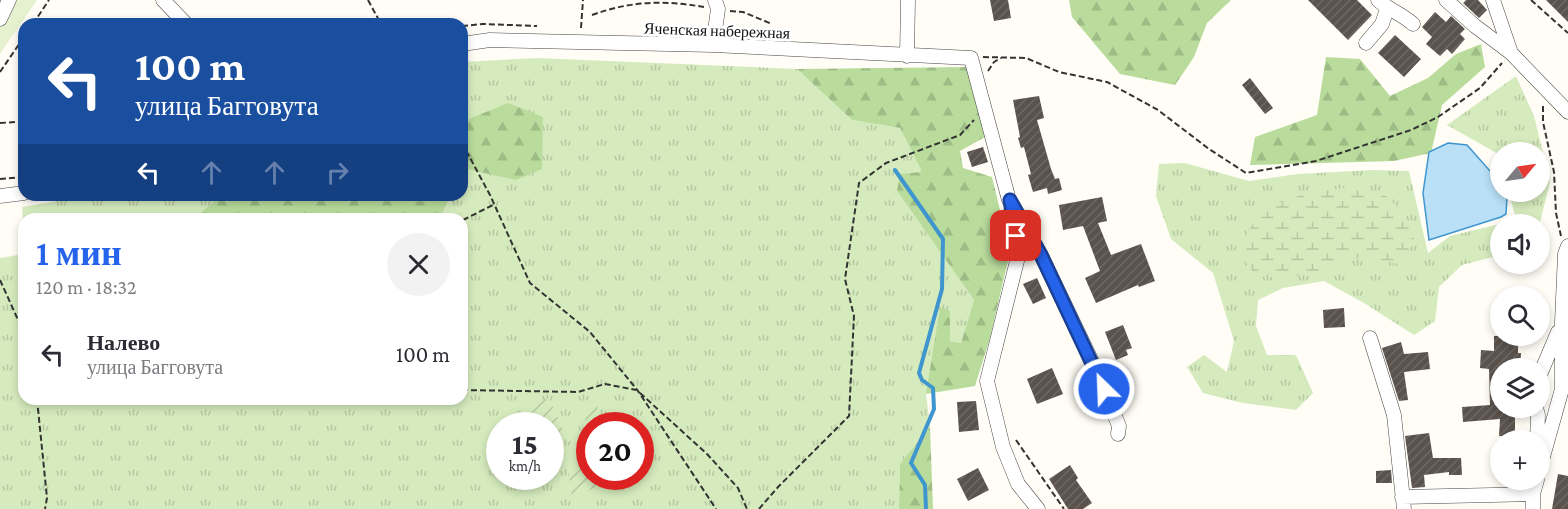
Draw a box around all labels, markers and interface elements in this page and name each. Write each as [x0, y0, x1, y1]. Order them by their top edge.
street label: Яченская набережная [644, 19, 791, 43]
icon: left [36, 42, 114, 120]
text: 100 m [135, 42, 245, 89]
text: улица Багговута [135, 91, 319, 121]
north arrow [1490, 142, 1550, 202]
map controls [1490, 142, 1550, 490]
icon: left [132, 156, 165, 189]
icon: ahead [195, 156, 228, 189]
icon: ahead [258, 156, 291, 189]
icon: right [321, 156, 354, 189]
pin [990, 210, 1041, 261]
button: sound [1490, 214, 1550, 274]
icon: arrive [999, 219, 1032, 252]
text: 1 мин [36, 233, 122, 273]
button: close [387, 233, 450, 296]
text: 120 m · 18:32 [36, 276, 137, 298]
button: search [1490, 286, 1550, 346]
text: Налево [87, 330, 160, 355]
icon: left [36, 338, 69, 371]
text: 100 m [396, 342, 450, 367]
text: улица Багговута [87, 356, 223, 378]
position arrow [1072, 357, 1136, 421]
button: layers [1490, 358, 1550, 418]
speed limit sign: 20 [576, 412, 654, 490]
text: 15 [512, 427, 538, 460]
button: + [1490, 430, 1550, 490]
text: km/h [509, 458, 541, 474]

